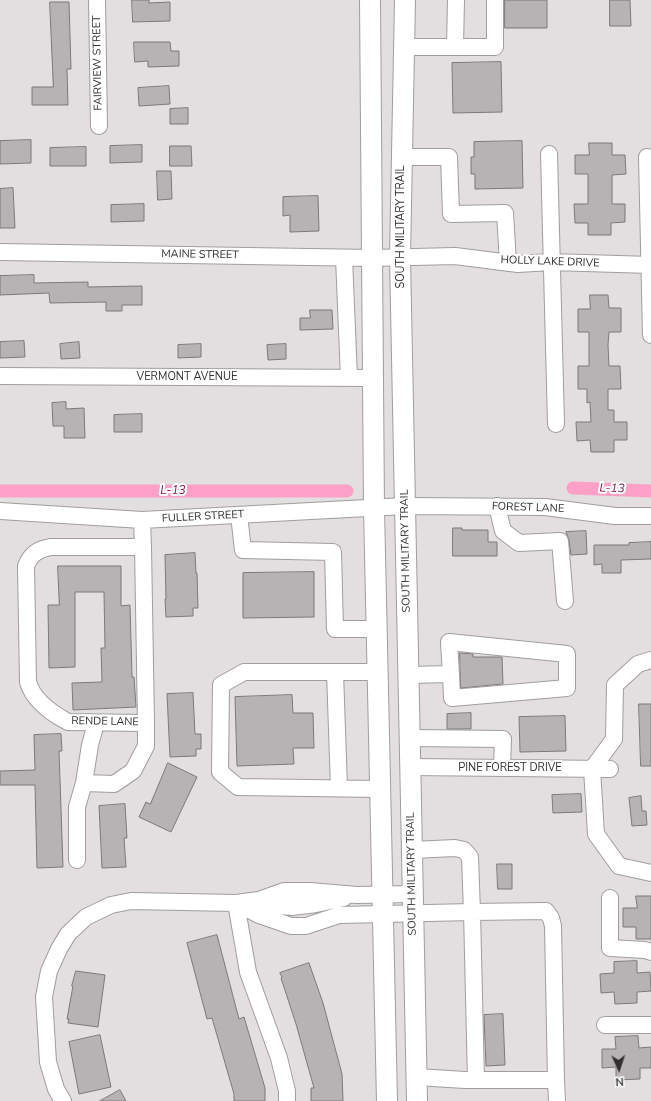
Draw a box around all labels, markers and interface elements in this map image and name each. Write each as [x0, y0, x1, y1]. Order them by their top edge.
street label: FAIRVIEW STREET [91, 15, 105, 111]
street label: SOUTH MILITARY TRAIL [394, 165, 408, 289]
street label: MAINE STREET [161, 248, 239, 262]
street label: HOLLY LAKE DRIVE [500, 254, 600, 270]
street label: VERMONT AVENUE [137, 370, 237, 384]
water label: L-13 [599, 481, 625, 497]
water label: L-13 [160, 484, 186, 498]
street label: SOUTH MILITARY TRAIL [398, 489, 414, 613]
street label: FOREST LANE [492, 500, 564, 516]
street label: FULLER STREET [161, 508, 245, 526]
street label: RENDE LANE [71, 715, 139, 729]
street label: PINE FOREST DRIVE [458, 761, 562, 775]
street label: SOUTH MILITARY TRAIL [404, 812, 420, 936]
north arrow [599, 1049, 639, 1089]
text: N [615, 1074, 624, 1089]

